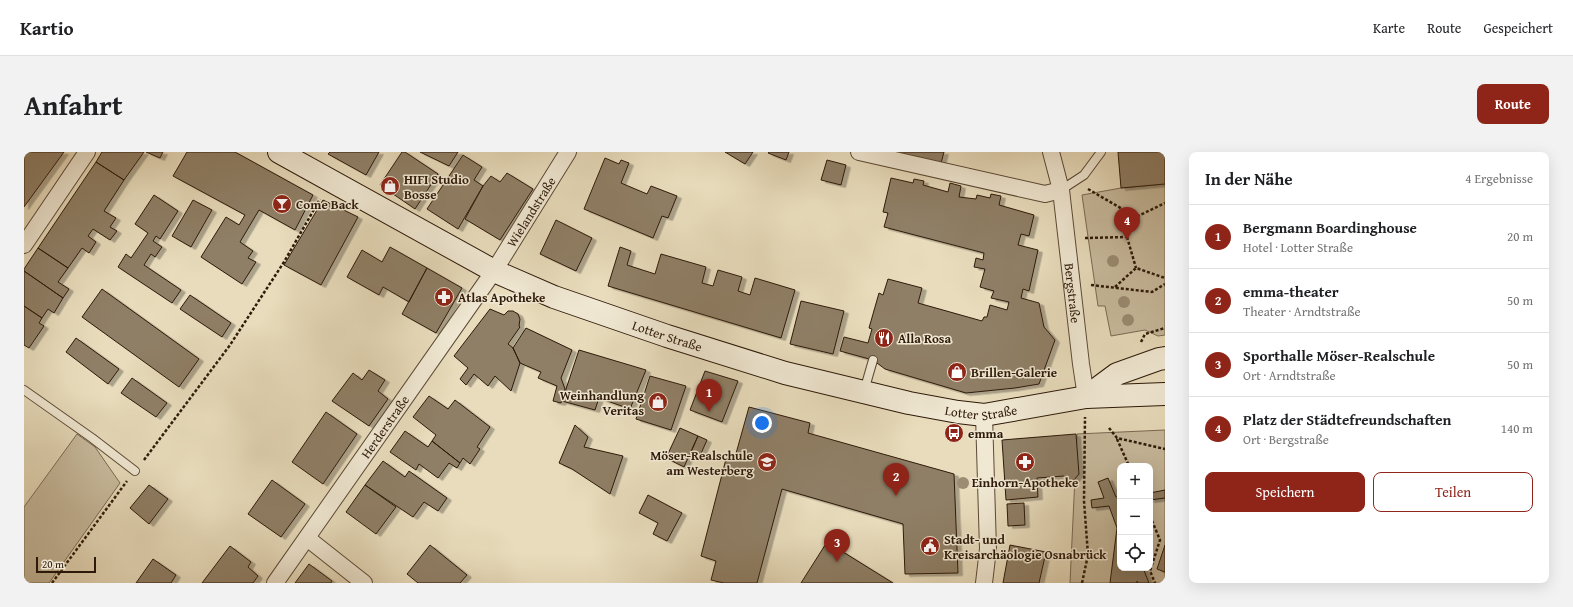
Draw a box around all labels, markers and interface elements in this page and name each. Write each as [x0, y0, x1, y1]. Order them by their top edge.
text: Kartio [20, 14, 74, 42]
text: Karte [1373, 18, 1405, 38]
text: Route [1427, 18, 1461, 38]
text: Gespeichert [1483, 18, 1553, 38]
text: Anfahrt [24, 84, 123, 125]
button: Route [1477, 84, 1549, 124]
text: In der Nähe [1205, 166, 1293, 191]
text: 4 Ergebnisse [1465, 169, 1533, 188]
place label: HIFI Studio Bosse [404, 170, 469, 204]
street label: Wielandstraße [502, 173, 560, 251]
shop icon: HIFI Studio Bosse [379, 175, 401, 197]
bar icon: Come Back [271, 193, 293, 215]
place label: Come Back [296, 195, 359, 214]
pin: 4 [1114, 207, 1140, 240]
text: Bergmann Boardinghouse [1243, 217, 1417, 238]
text: 1 [1215, 227, 1221, 246]
text: 20 m [1507, 227, 1533, 246]
text: Hotel · Lotter Straße [1243, 238, 1353, 257]
street label: Bergstraße [1060, 262, 1086, 324]
text: emma-theater [1243, 281, 1339, 302]
pharmacy icon: Atlas Apotheke [433, 286, 455, 308]
place label: Atlas Apotheke [458, 288, 546, 307]
text: 2 [1215, 291, 1221, 310]
text: 50 m [1507, 291, 1533, 310]
text: Theater · Arndtstraße [1243, 302, 1361, 321]
street label: Lotter Straße [630, 315, 705, 356]
restaurant icon: Alla Rosa [873, 327, 895, 349]
place label: Alla Rosa [898, 329, 951, 348]
text: Sporthalle Möser-Realschule [1243, 345, 1435, 366]
text: 3 [1215, 355, 1221, 374]
text: 50 m [1507, 355, 1533, 374]
shop icon: Brillen-Galerie [946, 361, 968, 383]
place label: Brillen-Galerie [971, 363, 1057, 382]
text: Ort · Arndtstraße [1243, 366, 1336, 385]
pin: 1 [696, 379, 722, 412]
place label: Weinhandlung Veritas [560, 386, 644, 420]
street label: Herderstraße [356, 391, 414, 462]
shop icon: Weinhandlung Veritas [647, 391, 669, 413]
street label: Lotter Straße [943, 400, 1019, 425]
text: Platz der Städtefreundschaften [1243, 409, 1451, 430]
your location [752, 413, 772, 433]
text: 4 [1215, 419, 1221, 438]
text: 140 m [1501, 419, 1533, 438]
bus stop icon: emma [943, 422, 965, 444]
place label: emma [968, 424, 1004, 443]
text: Ort · Bergstraße [1243, 430, 1329, 449]
place label: Möser-Realschule am Westerberg [650, 446, 753, 480]
school or university icon: Möser-Realschule am Westerberg [756, 451, 778, 473]
pharmacy icon: Einhorn-Apotheke [1014, 451, 1036, 473]
pin: 2 [883, 463, 909, 496]
map controls [1117, 463, 1153, 571]
button: + [1117, 463, 1153, 499]
button: Speichern [1205, 472, 1365, 512]
button: Teilen [1373, 472, 1533, 512]
place label: Einhorn-Apotheke [972, 473, 1078, 492]
button: − [1117, 499, 1153, 535]
pin: 3 [824, 529, 850, 562]
place label: Stadt- und Kreisarchäologie Osnabrück [944, 530, 1107, 564]
public building icon: Stadt- und Kreisarchäologie Osnabrück [919, 535, 941, 557]
button: locate [1117, 535, 1153, 571]
scale bar [36, 555, 96, 574]
text: 20 m [42, 556, 64, 572]

